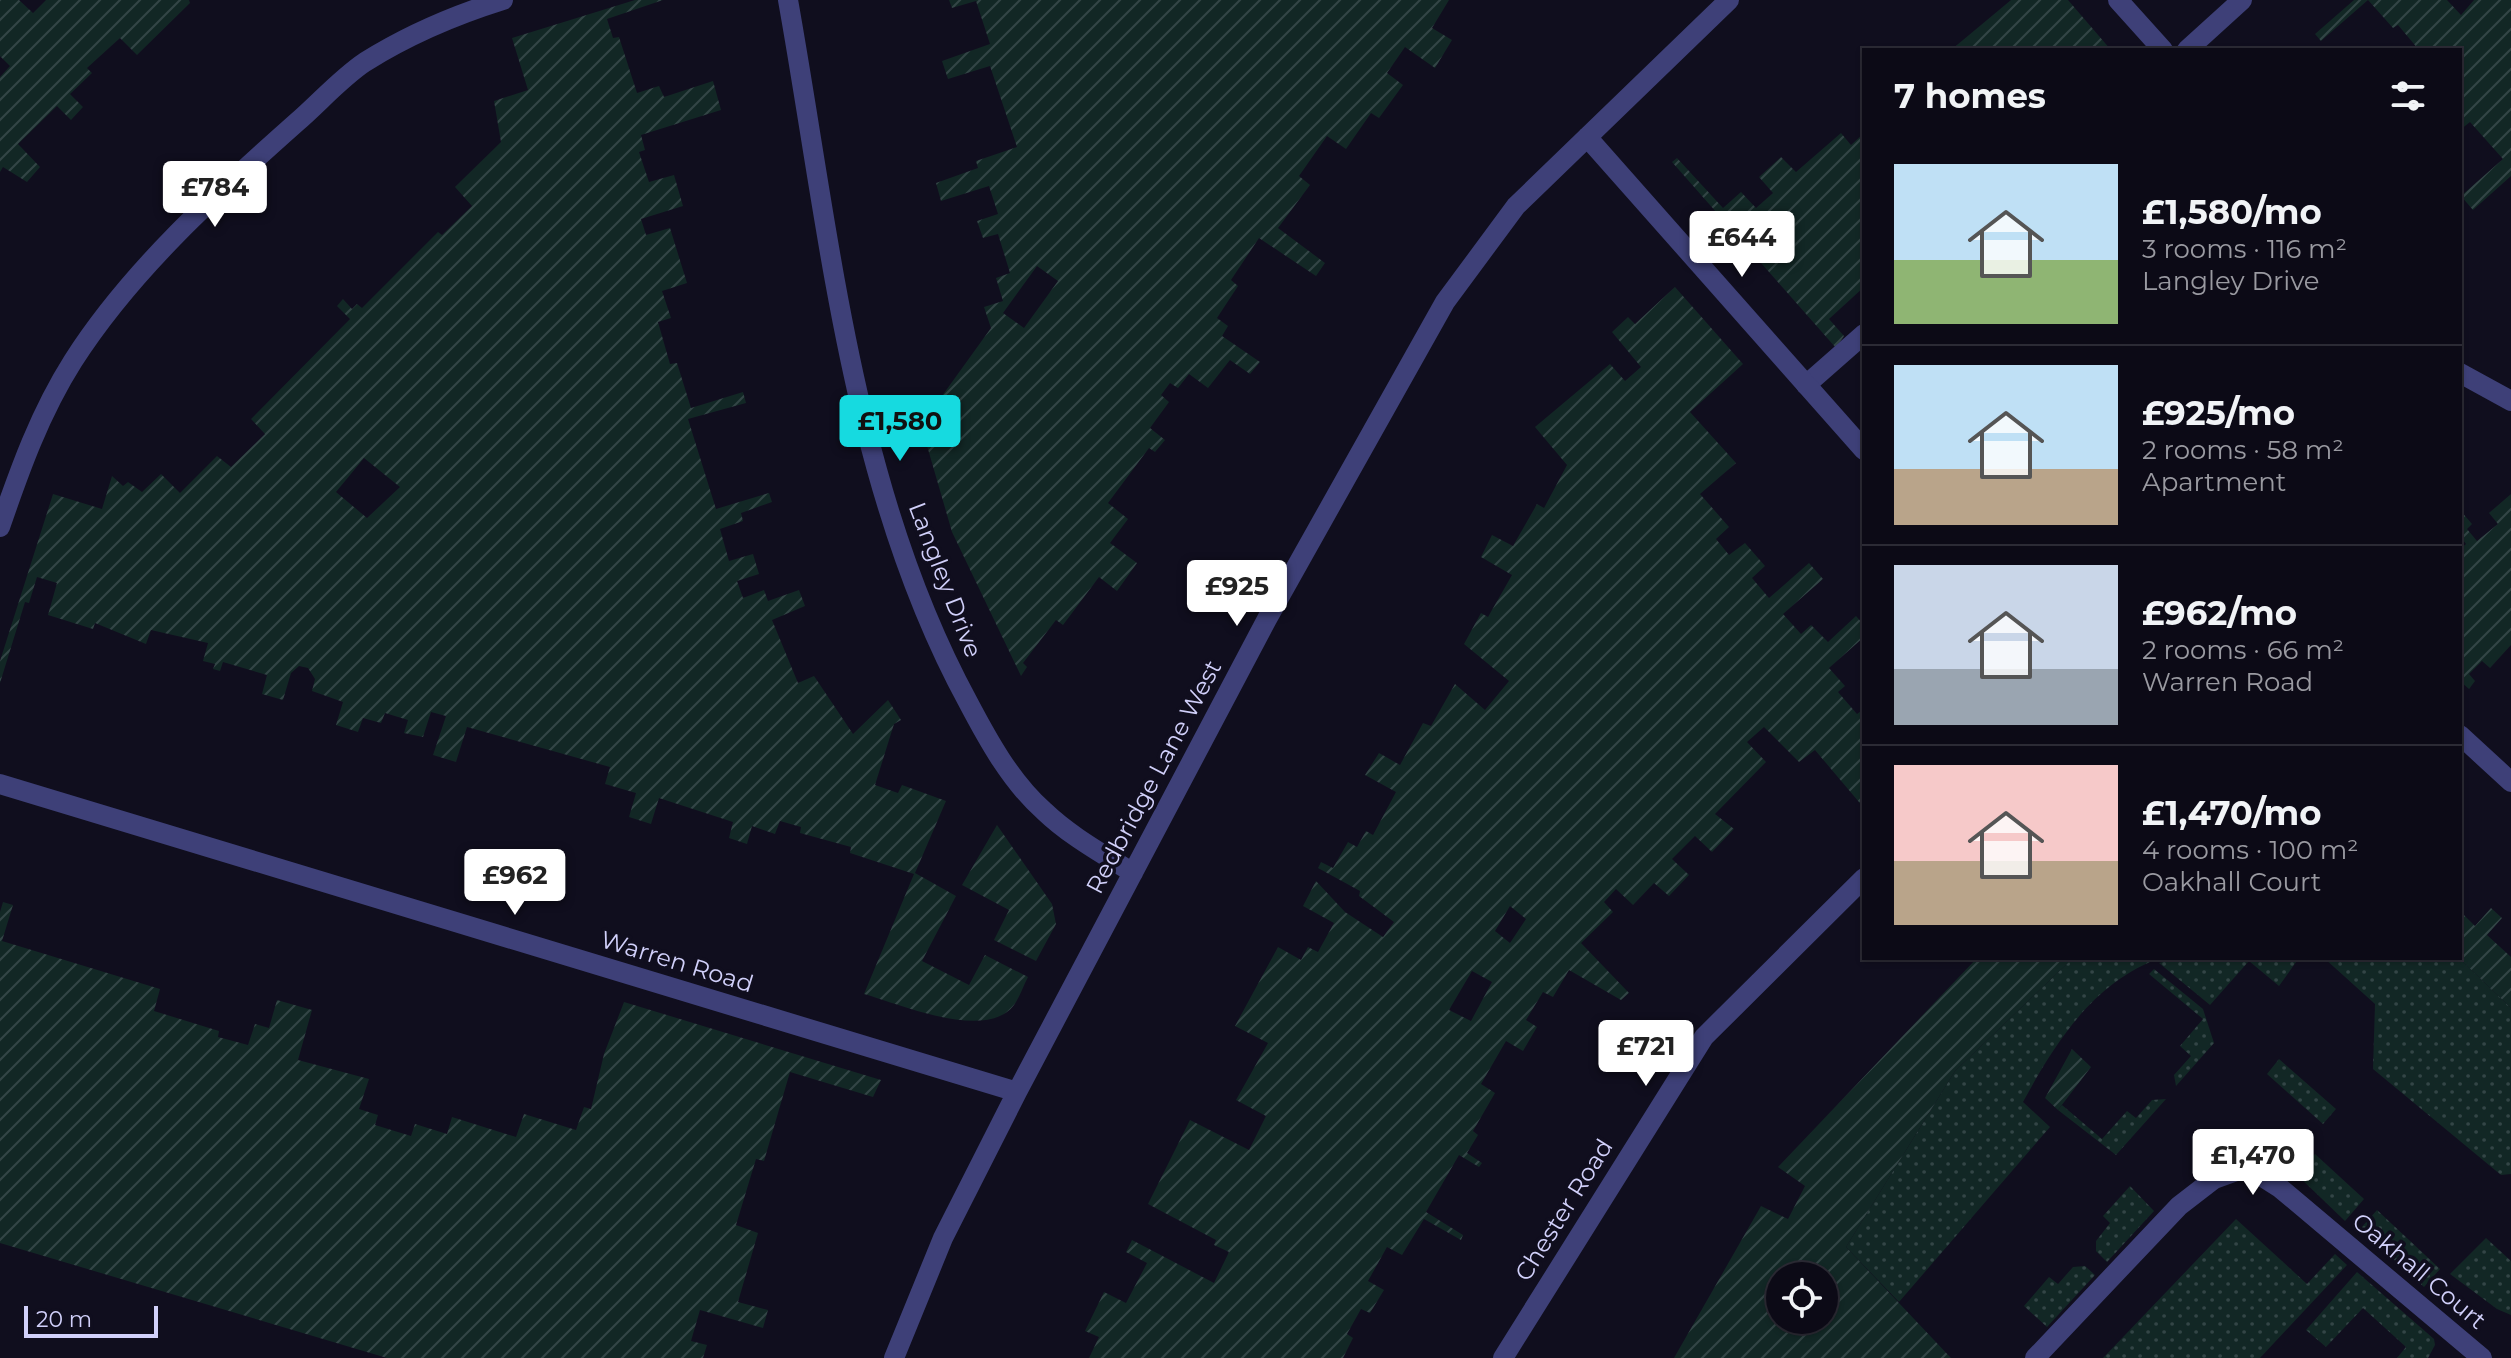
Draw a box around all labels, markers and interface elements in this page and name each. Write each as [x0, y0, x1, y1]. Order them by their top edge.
icon: filters [2386, 74, 2430, 118]
text: 7 homes [1894, 75, 2046, 117]
pin: £784 [168, 161, 262, 229]
text: £784 [181, 171, 249, 203]
text: £1,580/mo [2142, 191, 2322, 233]
icon: home [1958, 196, 2054, 292]
pin: £644 [1695, 211, 1789, 279]
text: £644 [1708, 221, 1776, 253]
text: 3 rooms · 116 m² [2142, 233, 2347, 265]
text: Langley Drive [2142, 265, 2320, 297]
text: £925/mo [2142, 392, 2295, 434]
pin: £1,580 [835, 395, 965, 463]
icon: home [1958, 397, 2054, 493]
text: £1,580 [857, 405, 943, 437]
text: 2 rooms · 58 m² [2142, 434, 2344, 466]
text: Apartment [2142, 466, 2286, 498]
street label: Langley Drive [903, 498, 988, 662]
pin: £925 [1190, 560, 1284, 628]
text: £925 [1205, 570, 1269, 602]
text: £962/mo [2142, 592, 2297, 634]
icon: home [1958, 597, 2054, 693]
text: 2 rooms · 66 m² [2142, 634, 2344, 666]
street label: Redbridge Lane West [1080, 655, 1228, 899]
text: Warren Road [2142, 666, 2313, 698]
text: £1,470/mo [2142, 792, 2321, 834]
icon: home [1958, 797, 2054, 893]
text: 4 rooms · 100 m² [2142, 834, 2359, 866]
pin: £962 [468, 849, 562, 917]
text: £962 [482, 859, 548, 891]
text: Oakhall Court [2142, 866, 2321, 898]
street label: Warren Road [597, 925, 757, 998]
pin: £721 [1599, 1020, 1693, 1088]
text: £721 [1616, 1030, 1676, 1062]
pin: £1,470 [2188, 1129, 2318, 1197]
street label: Chester Road [1508, 1133, 1619, 1286]
text: £1,470 [2211, 1139, 2295, 1171]
street label: Oakhall Court [2347, 1206, 2492, 1335]
map controls [1766, 1262, 1838, 1334]
button: locate [1766, 1262, 1838, 1334]
scale bar [24, 1302, 158, 1338]
text: 20 m [36, 1306, 92, 1333]

